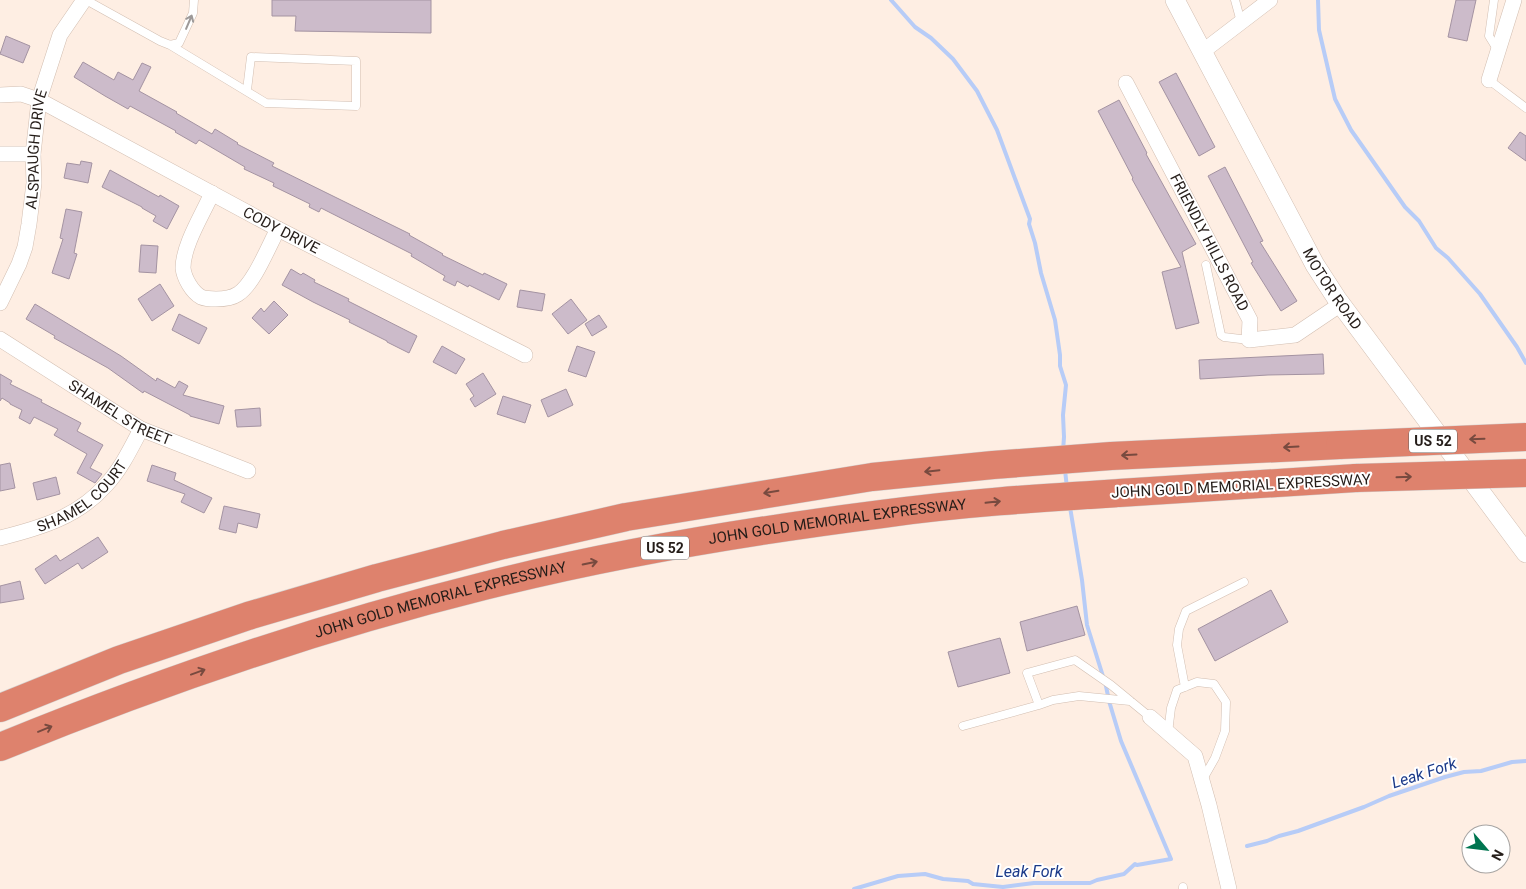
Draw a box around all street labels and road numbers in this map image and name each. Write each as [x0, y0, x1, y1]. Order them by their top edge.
street label: ALSPAUGH DRIVE [22, 86, 51, 210]
street label: FRIENDLY HILLS ROAD [1166, 171, 1253, 314]
street label: CODY DRIVE [240, 203, 323, 258]
street label: MOTOR ROAD [1299, 245, 1366, 333]
street label: SHAMEL STREET [65, 376, 174, 449]
road number: US 52 [1409, 430, 1457, 452]
street label: SHAMEL COURT [34, 457, 131, 536]
street label: JOHN GOLD MEMORIAL EXPRESSWAY [1111, 470, 1371, 502]
street label: JOHN GOLD MEMORIAL EXPRESSWAY [707, 495, 967, 548]
road number: US 52 [641, 536, 689, 560]
street label: JOHN GOLD MEMORIAL EXPRESSWAY [312, 558, 568, 642]

